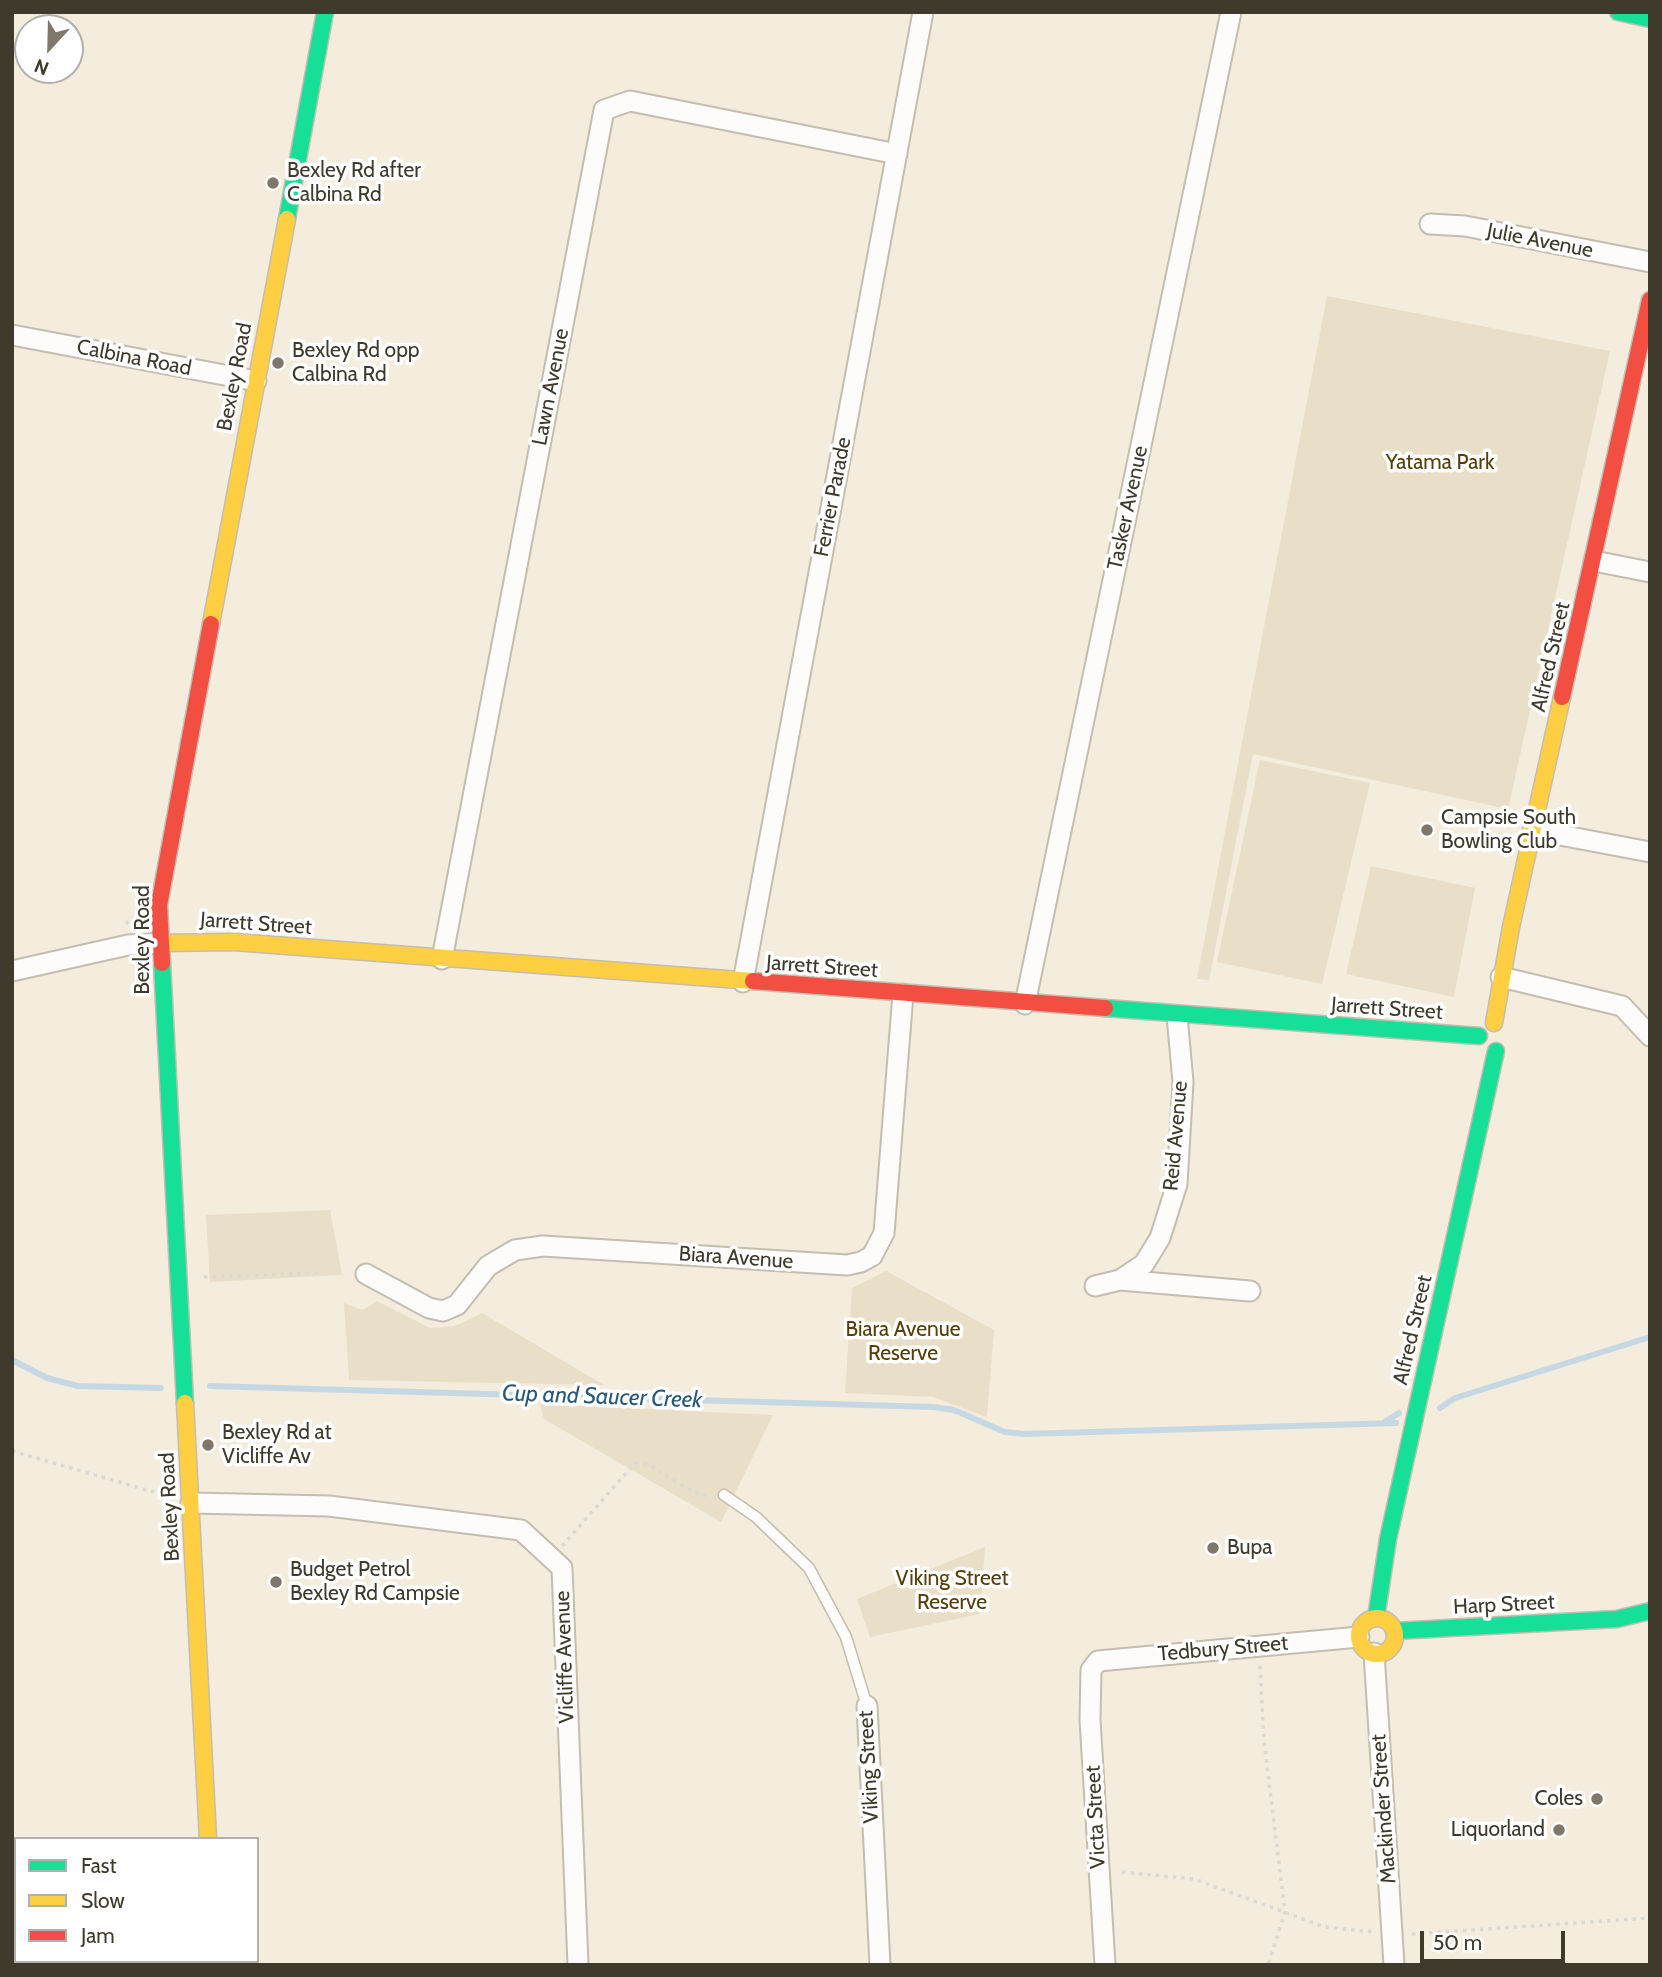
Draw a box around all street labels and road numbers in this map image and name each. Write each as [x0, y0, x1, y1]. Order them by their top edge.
street label: Julie Avenue [1485, 218, 1595, 264]
street label: Bexley Road [212, 321, 258, 433]
street label: Lawn Avenue [527, 326, 575, 448]
street label: Calbina Road [75, 335, 193, 381]
street label: Ferrier Parade [809, 435, 857, 559]
street label: Tasker Avenue [1103, 444, 1153, 572]
street label: Alfred Street [1526, 600, 1576, 714]
street label: Bexley Road [130, 885, 156, 995]
street label: Jarrett Street [199, 908, 313, 940]
street label: Jarrett Street [765, 951, 879, 983]
street label: Jarrett Street [1330, 993, 1444, 1025]
street label: Reid Avenue [1159, 1080, 1193, 1192]
street label: Biara Avenue [678, 1241, 794, 1275]
street label: Alfred Street [1388, 1273, 1438, 1387]
street label: Bexley Road [155, 1452, 185, 1562]
street label: Vicliffe Avenue [550, 1590, 580, 1724]
street label: Harp Street [1453, 1590, 1555, 1620]
street label: Tedbury Street [1157, 1631, 1289, 1667]
street label: Viking Street [853, 1710, 885, 1824]
street label: Mackinder Street [1366, 1733, 1402, 1885]
street label: Victa Street [1081, 1765, 1111, 1869]

